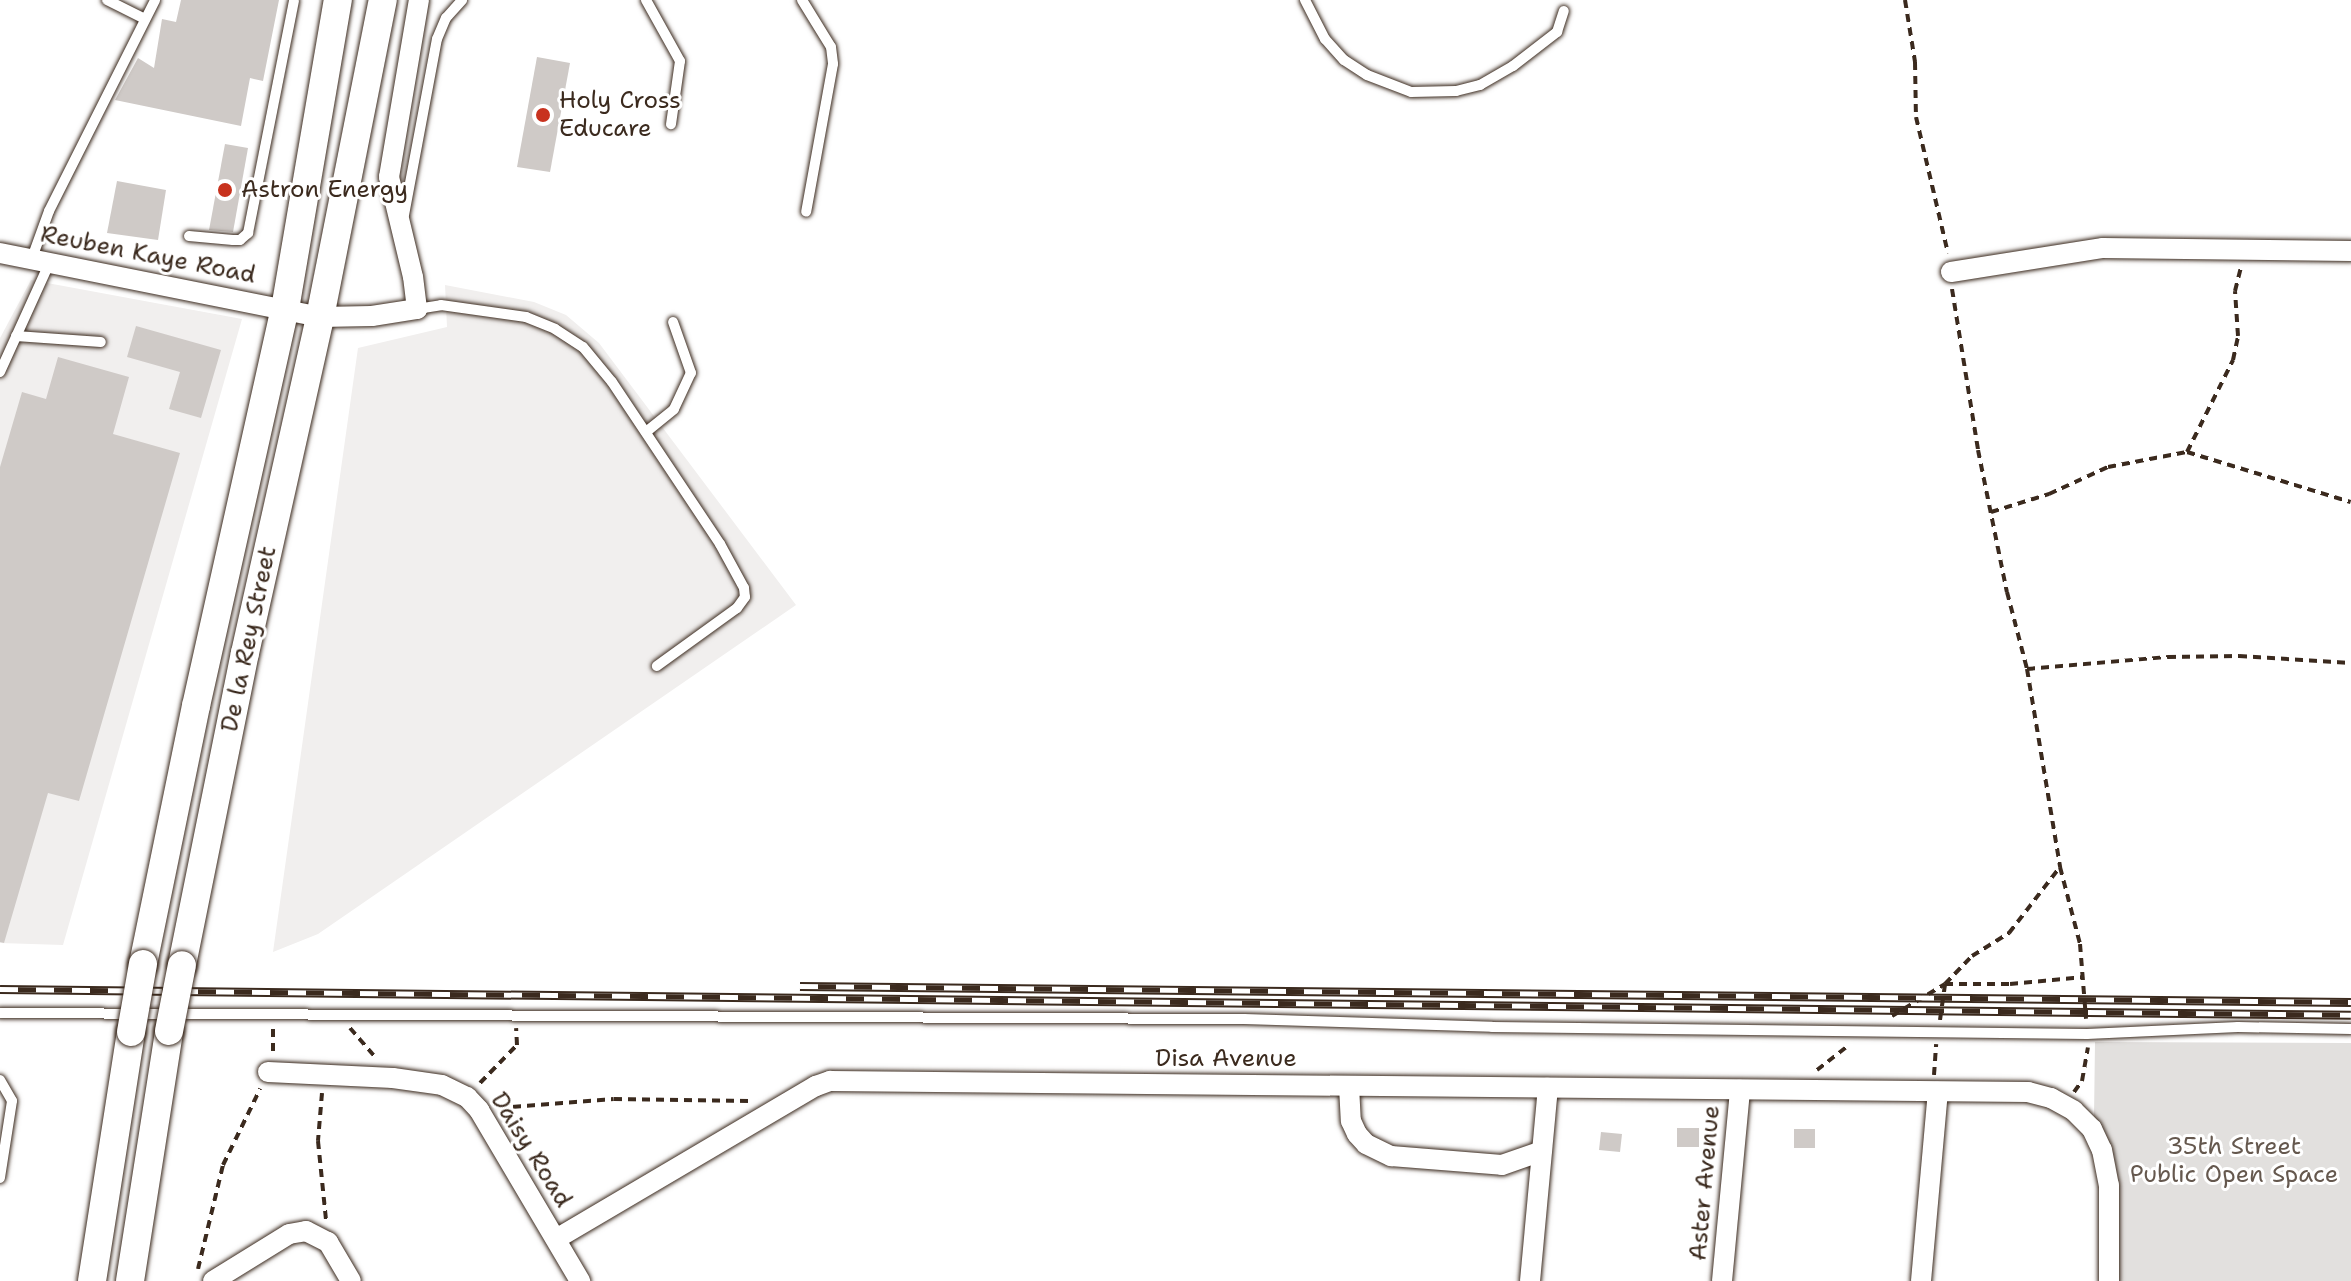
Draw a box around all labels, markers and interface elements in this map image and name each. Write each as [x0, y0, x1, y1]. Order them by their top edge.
place label: Holy Cross Educare [559, 87, 681, 143]
marker: Holy Cross Educare [534, 106, 552, 124]
place label: Astron Energy [241, 176, 408, 204]
marker: Astron Energy [216, 181, 234, 199]
street label: Reuben Kaye Road [38, 220, 258, 290]
street label: De la Rey Street [215, 543, 283, 735]
street label: Disa Avenue [1155, 1045, 1297, 1073]
street label: Daisy Road [484, 1087, 578, 1213]
street label: Aster Avenue [1684, 1104, 1726, 1262]
park label: 35th Street Public Open Space [2130, 1133, 2338, 1189]

